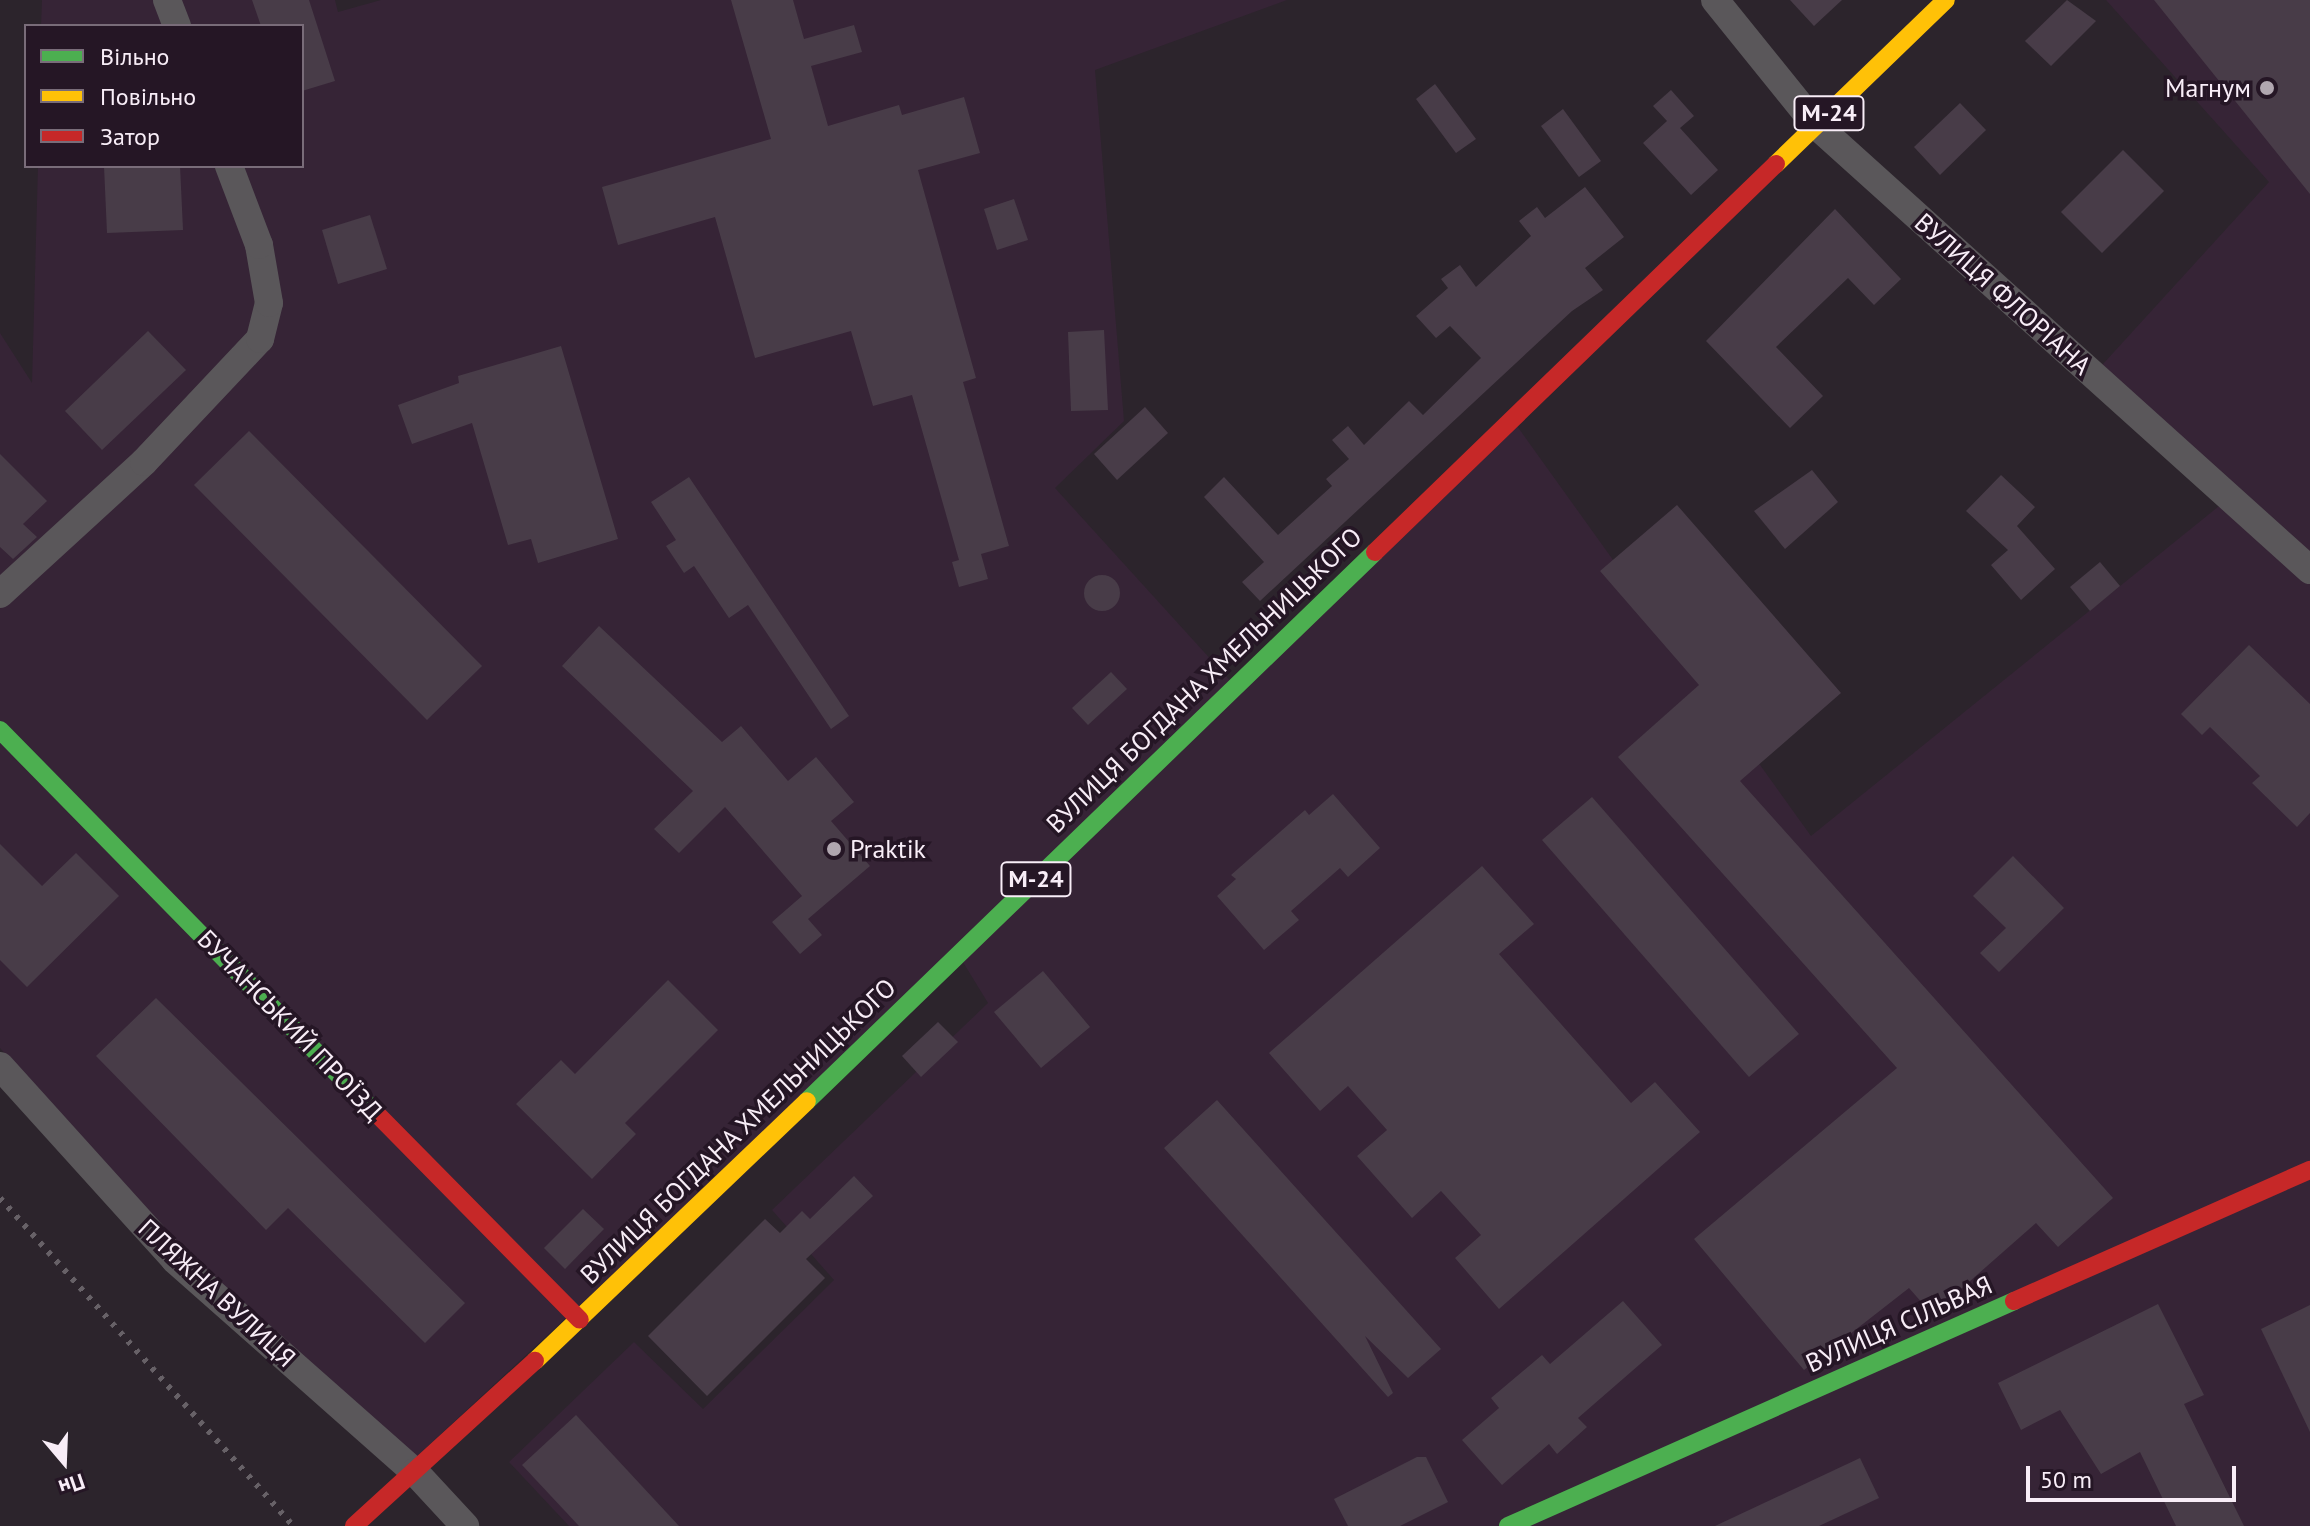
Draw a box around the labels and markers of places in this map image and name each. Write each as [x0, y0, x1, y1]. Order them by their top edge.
place label: Магнум [2165, 72, 2251, 104]
marker: Магнум [2258, 79, 2276, 97]
place label: Praktik [850, 833, 926, 865]
marker: Praktik [825, 840, 843, 858]

